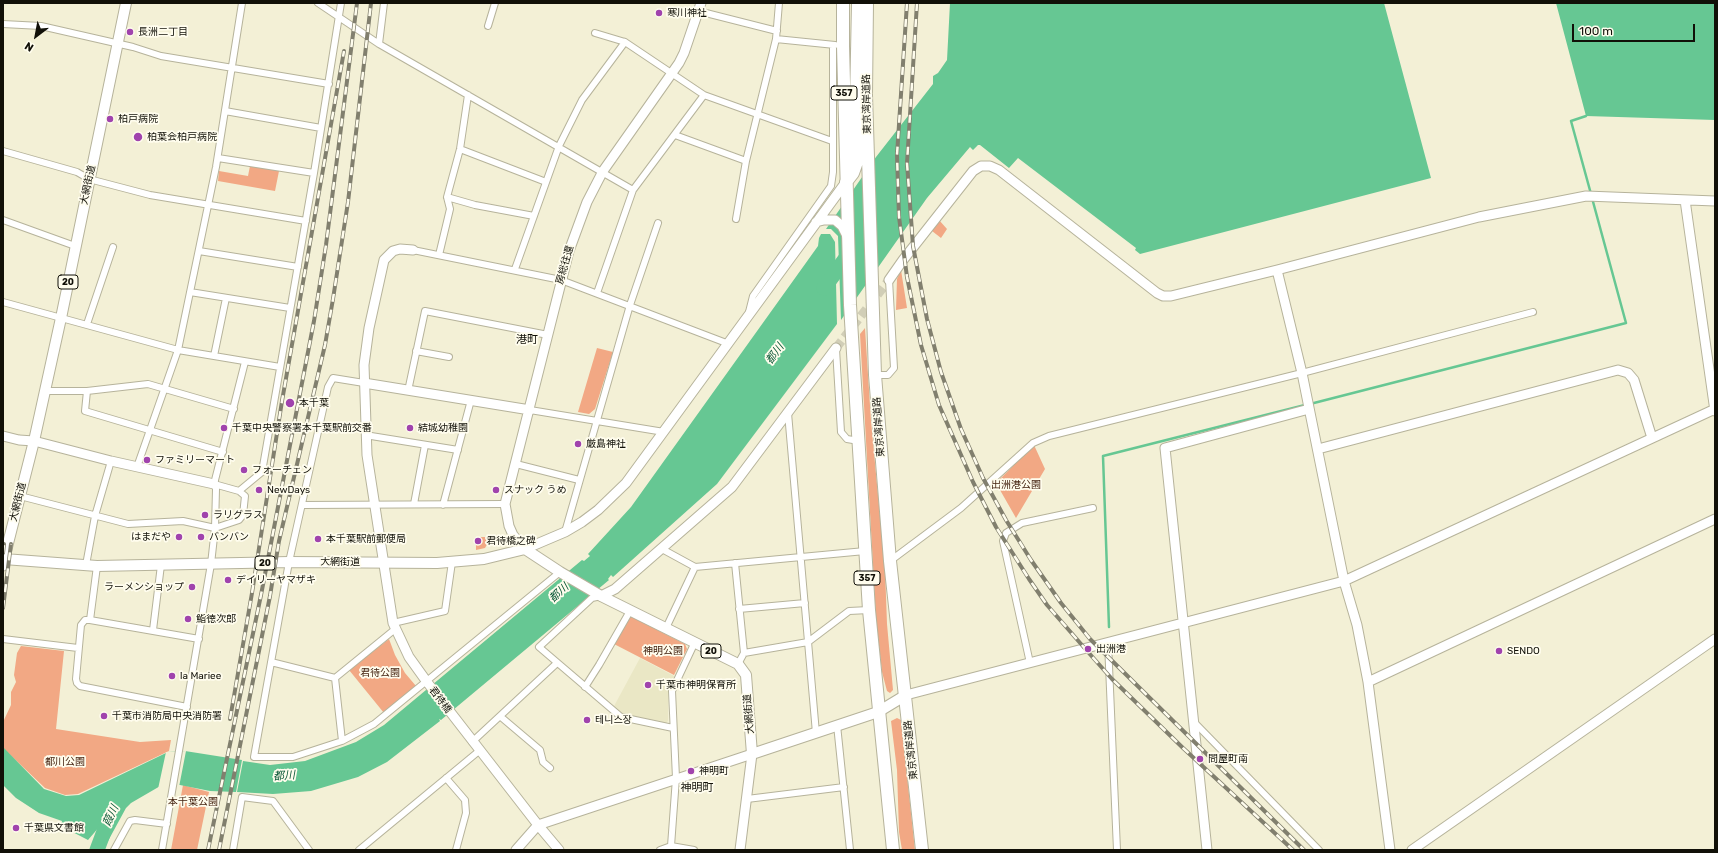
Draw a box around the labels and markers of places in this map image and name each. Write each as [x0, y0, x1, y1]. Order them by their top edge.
place label: 寒川神社 [667, 7, 707, 19]
marker: 寒川神社 [654, 8, 664, 18]
place label: 長洲二丁目 [138, 26, 188, 38]
marker: 長洲二丁目 [125, 27, 135, 37]
place label: 柏戸病院 [118, 113, 158, 125]
marker: 柏戸病院 [105, 114, 115, 124]
marker: 柏葉会柏戸病院 [132, 131, 144, 143]
place label: 柏葉会柏戸病院 [147, 131, 217, 143]
marker: 本千葉 [284, 397, 296, 409]
place label: 本千葉 [299, 397, 329, 409]
place label: 千葉中央警察署本千葉駅前交番 [232, 422, 372, 434]
place label: 結城幼稚園 [418, 422, 468, 434]
marker: 千葉中央警察署本千葉駅前交番 [219, 423, 229, 433]
marker: 結城幼稚園 [405, 423, 415, 433]
place label: 厳島神社 [586, 438, 626, 450]
marker: 厳島神社 [573, 439, 583, 449]
place label: ファミリーマート [155, 454, 235, 466]
marker: ファミリーマート [142, 455, 152, 465]
place label: フォーチェン [252, 464, 312, 476]
marker: フォーチェン [239, 465, 249, 475]
place label: NewDays [267, 484, 310, 496]
place label: スナック うめ [504, 484, 566, 496]
marker: NewDays [254, 485, 264, 495]
marker: スナック うめ [491, 485, 501, 495]
place label: ラリグラス [213, 509, 263, 521]
marker: ラリグラス [200, 510, 210, 520]
place label: はまだや [131, 531, 171, 543]
place label: バンバン [209, 531, 249, 543]
marker: はまだや [174, 532, 184, 542]
marker: バンバン [196, 532, 206, 542]
place label: 本千葉駅前郵便局 [326, 533, 406, 545]
marker: 本千葉駅前郵便局 [313, 534, 323, 544]
place label: 君待橋之碑 [486, 535, 536, 547]
marker: 君待橋之碑 [473, 536, 483, 546]
place label: デイリーヤマザキ [236, 574, 316, 586]
marker: デイリーヤマザキ [223, 575, 233, 585]
place label: ラーメンショップ [104, 581, 184, 593]
marker: ラーメンショップ [187, 582, 197, 592]
place label: 鮨徳次郎 [196, 613, 236, 625]
marker: 鮨徳次郎 [183, 614, 193, 624]
place label: 出洲港 [1096, 643, 1126, 655]
marker: 出洲港 [1083, 644, 1093, 654]
place label: SENDO [1507, 645, 1540, 657]
marker: SENDO [1494, 646, 1504, 656]
place label: la Mariee [180, 670, 221, 682]
marker: la Mariee [167, 671, 177, 681]
place label: 千葉市神明保育所 [656, 679, 736, 691]
marker: 千葉市神明保育所 [643, 680, 653, 690]
place label: 千葉市消防局中央消防署 [112, 710, 222, 722]
marker: 千葉市消防局中央消防署 [99, 711, 109, 721]
place label: 테니스장 [595, 714, 632, 726]
marker: 테니스장 [582, 715, 592, 725]
place label: 問屋町南 [1208, 753, 1248, 765]
marker: 問屋町南 [1195, 754, 1205, 764]
place label: 神明町 [699, 765, 729, 777]
marker: 神明町 [686, 766, 696, 776]
place label: 千葉県文書館 [24, 822, 84, 834]
marker: 千葉県文書館 [11, 823, 21, 833]

